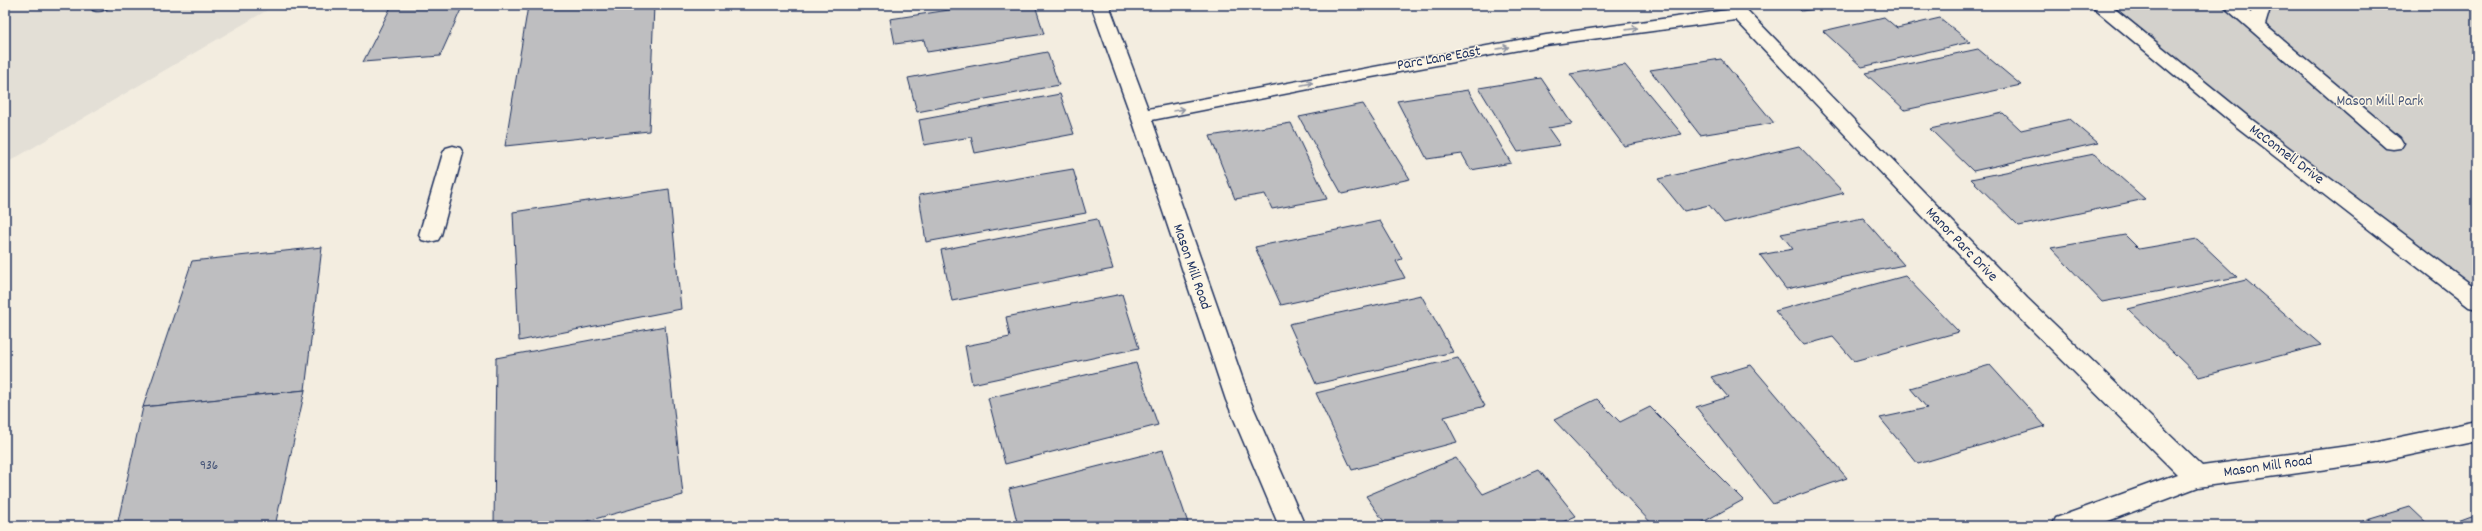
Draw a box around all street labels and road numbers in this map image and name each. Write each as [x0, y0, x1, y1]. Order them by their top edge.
street label: Parc Lane East [1395, 41, 1483, 77]
street label: McConnell Drive [2244, 119, 2328, 191]
street label: Manor Parc Drive [1920, 203, 2003, 288]
street label: Mason Mill Road [1166, 221, 1216, 313]
street label: Mason Mill Road [2222, 450, 2314, 484]

